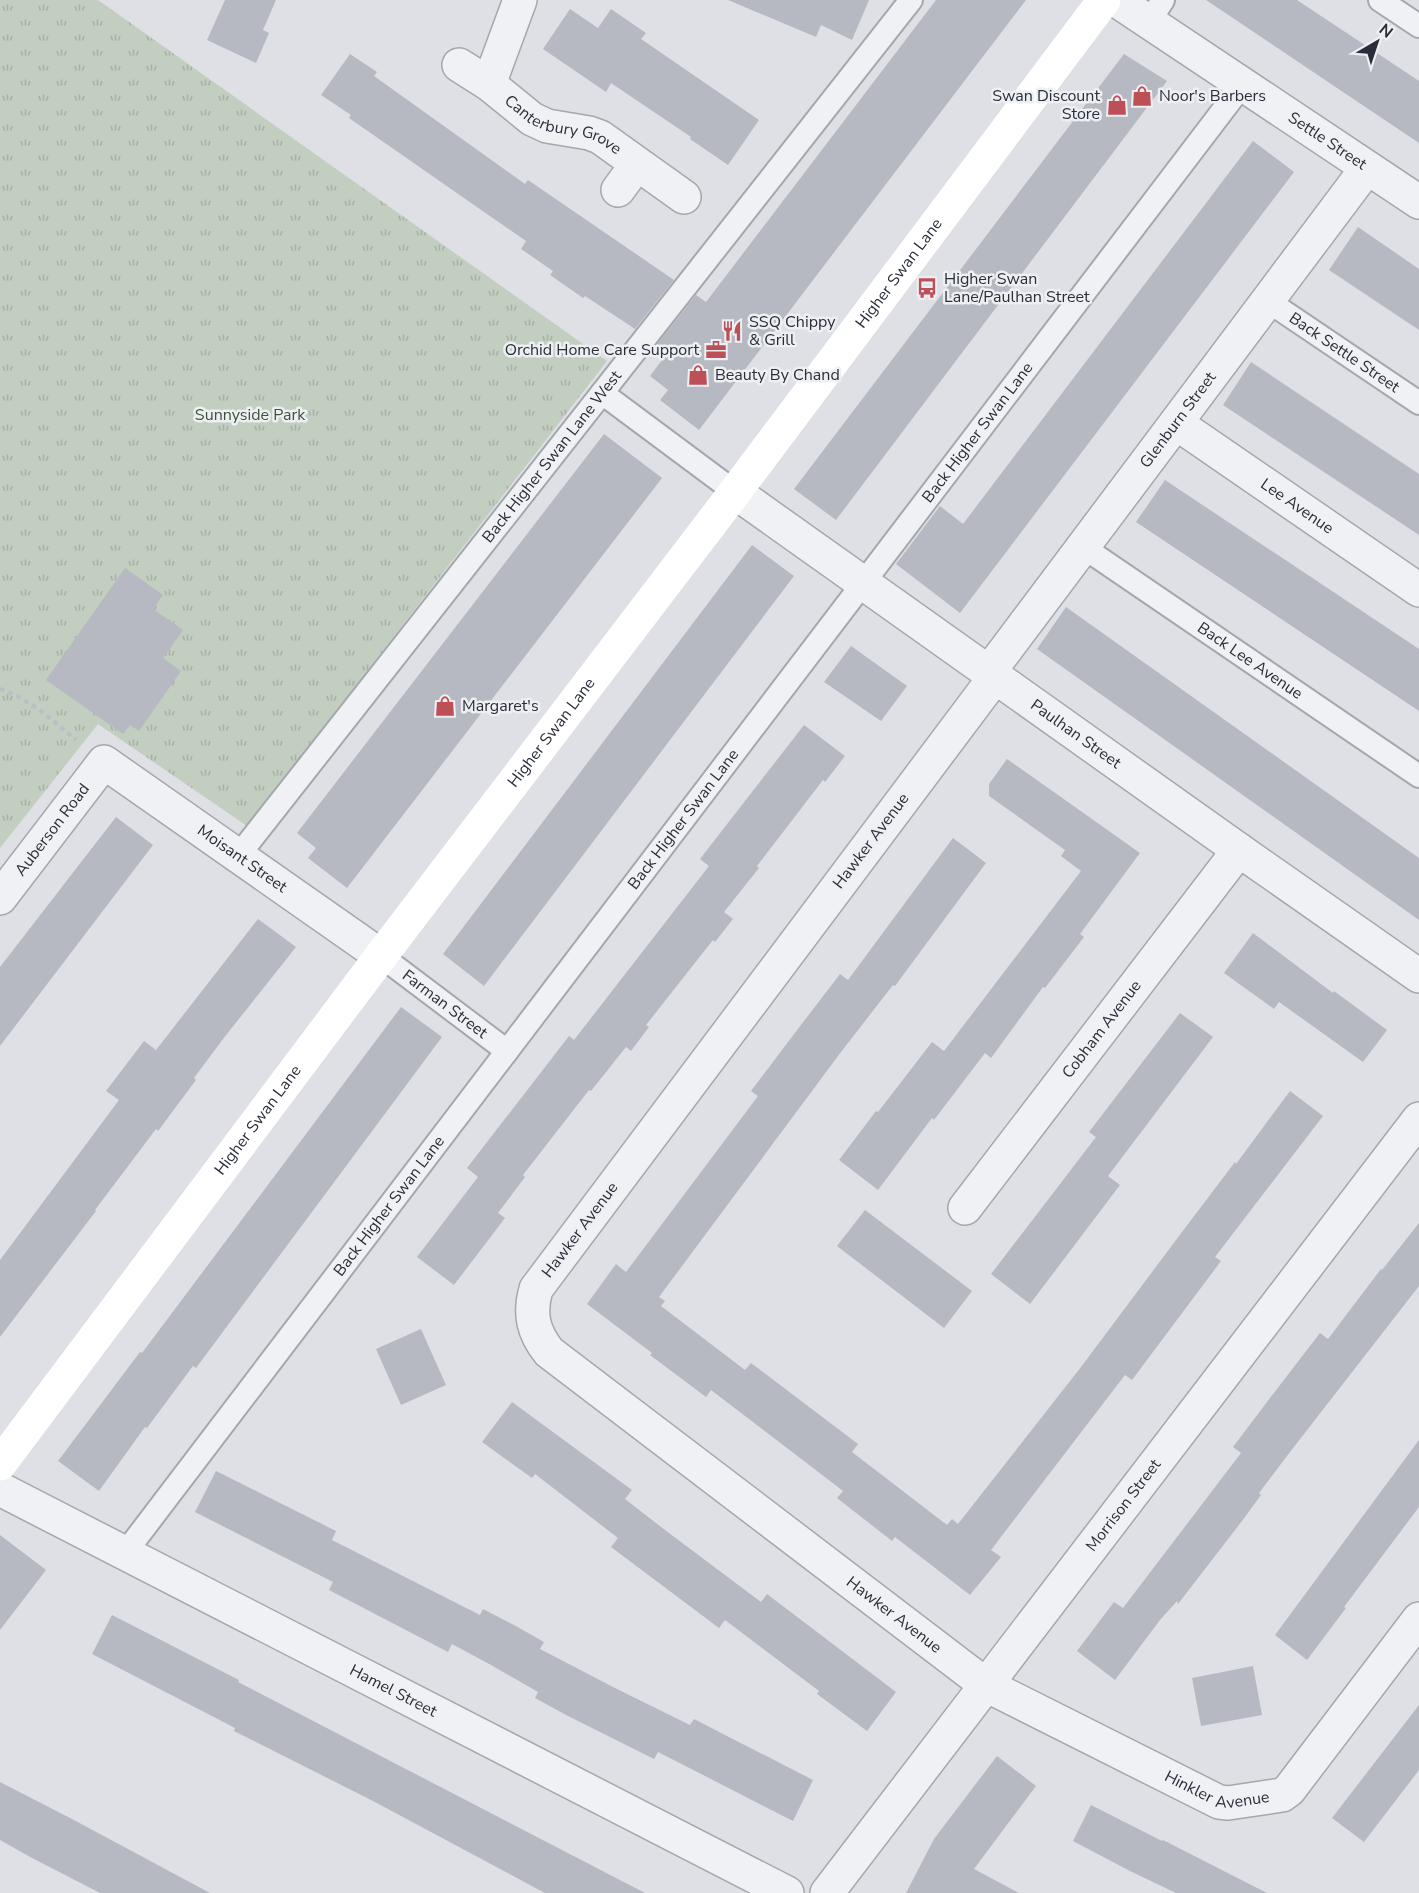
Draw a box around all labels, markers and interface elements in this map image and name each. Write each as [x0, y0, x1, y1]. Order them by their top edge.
north arrow [1347, 12, 1407, 72]
text: N [1374, 19, 1397, 43]
shop icon: Noor's Barbers [1130, 84, 1154, 108]
place label: Swan Discount Store [992, 85, 1100, 125]
place label: Noor's Barbers [1159, 85, 1266, 107]
street label: Canterbury Grove [500, 90, 626, 160]
shop icon: Swan Discount Store [1105, 93, 1129, 117]
street label: Settle Street [1284, 107, 1371, 175]
street label: Higher Swan Lane [851, 214, 948, 333]
place label: Higher Swan Lane/Paulhan Street [944, 268, 1090, 308]
bus stop icon: Higher Swan Lane/Paulhan Street [915, 276, 939, 300]
street label: Back Settle Street [1285, 307, 1404, 398]
place label: SSQ Chippy & Grill [749, 311, 836, 351]
restaurant icon: SSQ Chippy & Grill [720, 319, 744, 343]
office icon: Orchid Home Care Support [704, 338, 728, 362]
place label: Orchid Home Care Support [505, 339, 699, 361]
street label: Back Higher Swan Lane [917, 358, 1038, 507]
shop icon: Beauty By Chand [686, 363, 710, 387]
place label: Beauty By Chand [715, 364, 840, 386]
street label: Back Higher Swan Lane West [477, 366, 627, 547]
street label: Glenburn Street [1135, 367, 1221, 473]
park label: Sunnyside Park [195, 404, 306, 426]
street label: Lee Avenue [1256, 473, 1338, 539]
street label: Back Lee Avenue [1193, 617, 1307, 705]
street label: Higher Swan Lane [503, 673, 600, 792]
shop icon: Margaret's [433, 694, 457, 718]
street label: Paulhan Street [1026, 694, 1126, 774]
place label: Margaret's [462, 695, 539, 717]
street label: Back Higher Swan Lane [623, 745, 744, 894]
street label: Auberson Road [10, 779, 95, 881]
street label: Hawker Avenue [828, 789, 914, 893]
street label: Moisant Street [193, 820, 292, 898]
street label: Farman Street [398, 965, 492, 1044]
street label: Cobham Avenue [1057, 976, 1146, 1083]
street label: Higher Swan Lane [210, 1060, 306, 1180]
street label: Back Higher Swan Lane [328, 1131, 450, 1281]
street label: Hawker Avenue [537, 1178, 623, 1282]
street label: Morrison Street [1081, 1454, 1166, 1556]
street label: Hawker Avenue [842, 1571, 946, 1658]
street label: Hamel Street [346, 1659, 441, 1723]
street label: Hinkler Avenue [1161, 1765, 1271, 1814]

